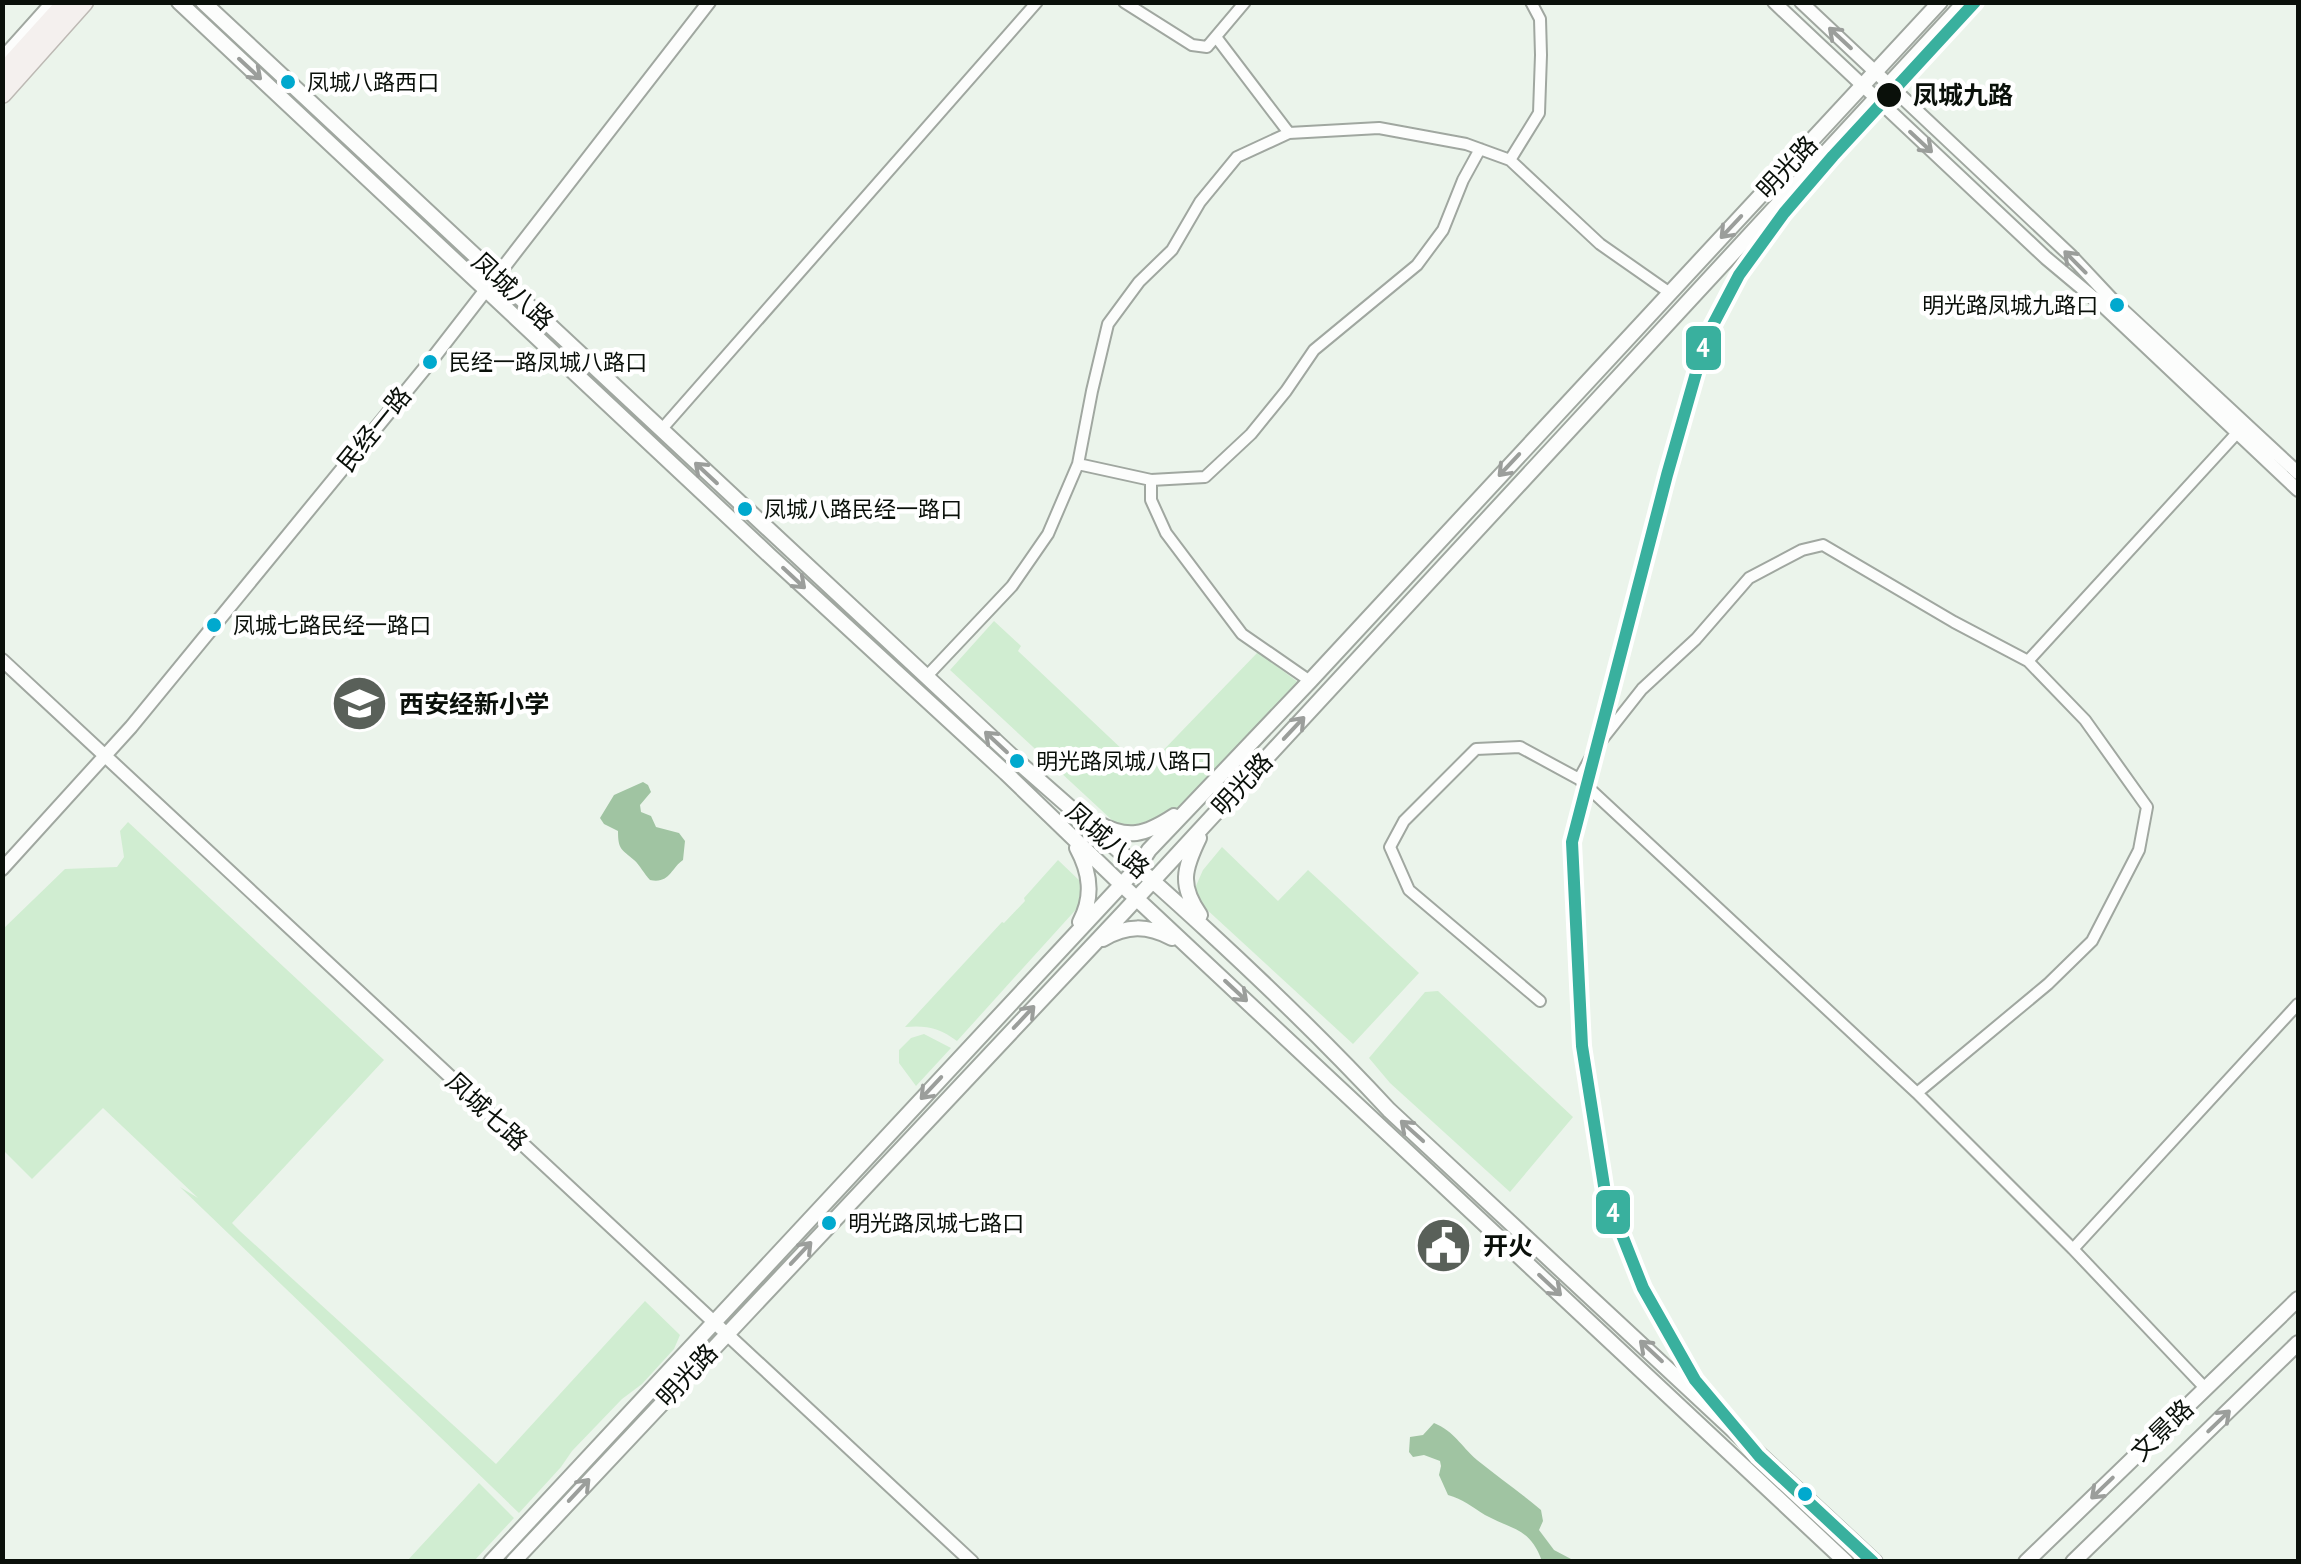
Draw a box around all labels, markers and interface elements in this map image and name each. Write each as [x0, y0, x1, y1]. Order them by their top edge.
one-way arrow [1828, 26, 1852, 50]
one-way arrow [237, 57, 262, 80]
place label: 凤城八路西口 [307, 68, 439, 96]
marker: 凤城八路西口 [278, 72, 298, 92]
place label: 凤城九路 [1913, 79, 2013, 111]
marker: 凤城九路 [1874, 80, 1904, 110]
street label: 明光路 [1750, 129, 1824, 205]
one-way arrow [1908, 130, 1933, 153]
one-way arrow [1719, 214, 1742, 239]
street label: 凤城八路 [466, 245, 560, 337]
one-way arrow [2064, 250, 2088, 274]
place label: 明光路凤城九路口 [1922, 291, 2098, 319]
marker: 明光路凤城九路口 [2107, 295, 2127, 315]
line badge: 4 [1684, 324, 1723, 372]
text: 4 [1696, 328, 1710, 365]
place label: 民经一路凤城八路口 [449, 348, 647, 376]
marker: 民经一路凤城八路口 [420, 352, 440, 372]
street label: 民经一路 [330, 380, 418, 478]
one-way arrow [1498, 452, 1521, 477]
one-way arrow [695, 461, 719, 485]
place label: 凤城八路民经一路口 [764, 495, 962, 523]
marker: 凤城八路民经一路口 [735, 499, 755, 519]
one-way arrow [781, 566, 806, 589]
place label: 凤城七路民经一路口 [233, 611, 431, 639]
marker: 凤城七路民经一路口 [204, 615, 224, 635]
school or university icon: 西安经新小学 [330, 674, 390, 734]
place label: 西安经新小学 [399, 688, 549, 720]
one-way arrow [1282, 716, 1305, 741]
one-way arrow [984, 730, 1008, 754]
street label: 明光路 [1205, 746, 1279, 822]
place label: 明光路凤城八路口 [1036, 747, 1212, 775]
marker: 明光路凤城八路口 [1007, 751, 1027, 771]
street label: 凤城八路 [1060, 795, 1156, 885]
one-way arrow [1224, 979, 1248, 1003]
one-way arrow [1012, 1005, 1036, 1029]
street label: 凤城七路 [440, 1065, 534, 1157]
one-way arrow [920, 1075, 943, 1100]
one-way arrow [1400, 1120, 1425, 1143]
line badge: 4 [1594, 1188, 1632, 1236]
text: 4 [1606, 1193, 1620, 1230]
place label: 明光路凤城七路口 [848, 1209, 1024, 1237]
marker: 明光路凤城七路口 [819, 1213, 839, 1233]
public building icon: 开火 [1414, 1216, 1474, 1276]
place label: 开火 [1483, 1230, 1533, 1262]
one-way arrow [789, 1241, 812, 1266]
one-way arrow [1537, 1273, 1562, 1296]
street label: 明光路 [650, 1337, 724, 1413]
one-way arrow [1639, 1339, 1663, 1363]
street label: 文景路 [2124, 1392, 2200, 1468]
one-way arrow [2206, 1409, 2230, 1433]
one-way arrow [2091, 1476, 2115, 1500]
one-way arrow [567, 1478, 590, 1503]
unlabelled marker [1795, 1484, 1815, 1504]

